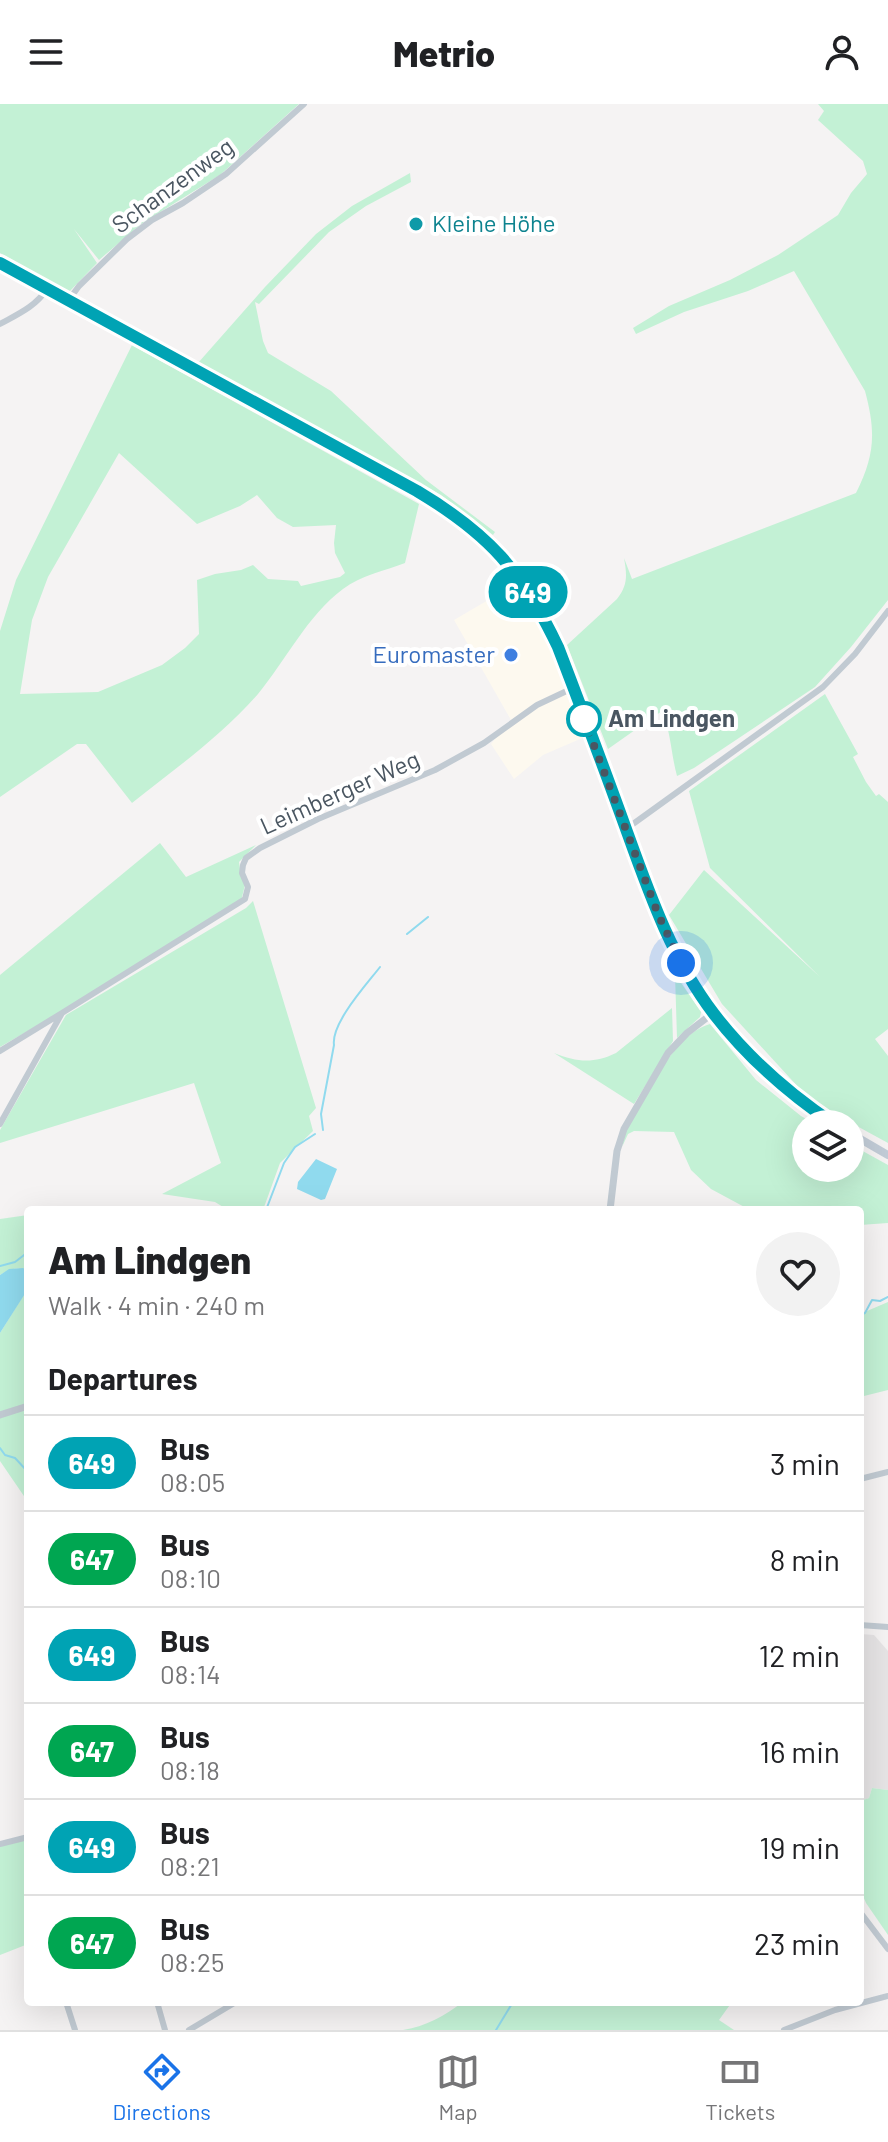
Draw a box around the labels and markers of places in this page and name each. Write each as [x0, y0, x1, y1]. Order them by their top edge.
place label: Kleine Höhe [432, 208, 556, 237]
marker: Kleine Höhe [407, 215, 425, 233]
place label: Euromaster [372, 639, 495, 668]
marker: Euromaster [502, 646, 520, 664]
marker: Am Lindgen [567, 702, 601, 736]
place label: Am Lindgen [608, 703, 735, 732]

